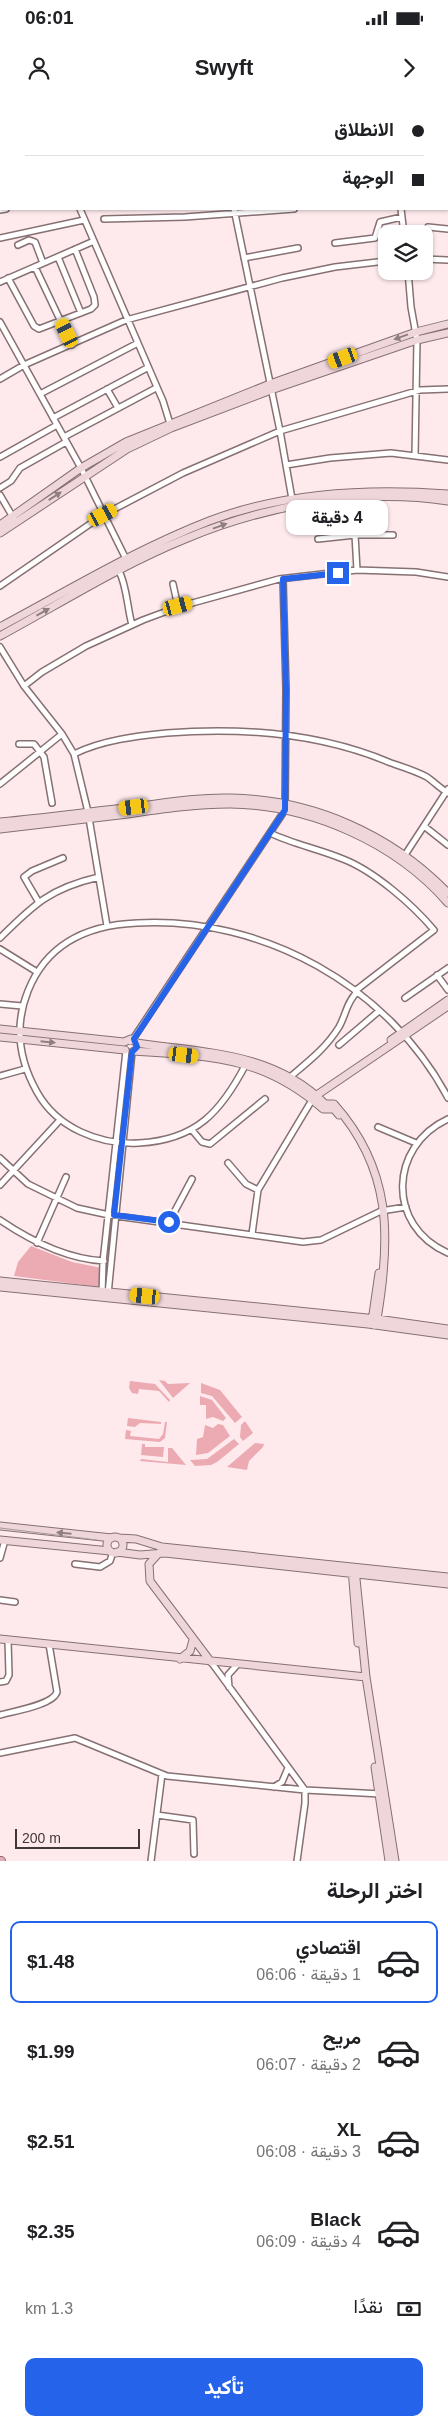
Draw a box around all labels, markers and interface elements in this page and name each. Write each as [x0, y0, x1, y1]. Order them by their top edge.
text: 06:01 [25, 7, 74, 28]
icon: person [25, 54, 53, 82]
icon: forward [395, 54, 423, 82]
text: Swyft [195, 55, 253, 80]
text: الانطلاق [334, 119, 394, 140]
text: الوجهة [342, 167, 394, 188]
map controls [378, 225, 433, 280]
button: layers [378, 225, 433, 280]
car [53, 316, 80, 350]
one-way arrow [393, 333, 408, 341]
car [326, 346, 359, 370]
one-way arrow [48, 491, 62, 501]
callout: 4 دقيقة [287, 500, 389, 536]
car [86, 501, 119, 529]
text: 4 دقيقة [311, 509, 363, 526]
one-way arrow [213, 522, 228, 530]
route end [327, 562, 349, 584]
car [161, 595, 194, 617]
one-way arrow [36, 608, 50, 616]
car [118, 798, 149, 816]
one-way arrow [41, 1038, 57, 1046]
car [168, 1046, 199, 1064]
route start [158, 1211, 180, 1233]
car [129, 1287, 160, 1305]
one-way arrow [55, 1529, 71, 1537]
scale bar [15, 1826, 140, 1849]
text: 200 m [22, 1830, 61, 1846]
text: اختر الرحلة [327, 1878, 423, 1903]
text: اقتصادي [296, 1937, 361, 1958]
icon: car [376, 1940, 421, 1985]
text: $1.48 [27, 1951, 75, 1972]
text: 1 دقيقة · 06:06 [256, 1966, 361, 1983]
text: مريح [323, 2027, 361, 2048]
icon: car [376, 2030, 421, 2075]
text: $1.99 [27, 2041, 75, 2062]
text: 2 دقيقة · 06:07 [256, 2056, 361, 2073]
text: XL [337, 2119, 361, 2140]
icon: car [376, 2120, 421, 2165]
text: $2.51 [27, 2131, 75, 2152]
text: 3 دقيقة · 06:08 [256, 2143, 361, 2160]
text: Black [310, 2209, 361, 2230]
icon: car [376, 2210, 421, 2255]
text: $2.35 [27, 2221, 75, 2242]
text: 4 دقيقة · 06:09 [256, 2233, 361, 2250]
icon: cash [395, 2295, 423, 2323]
text: نقدًا [354, 2296, 383, 2317]
text: 1.3 km [25, 2300, 73, 2317]
button: تأكيد [25, 2358, 423, 2416]

